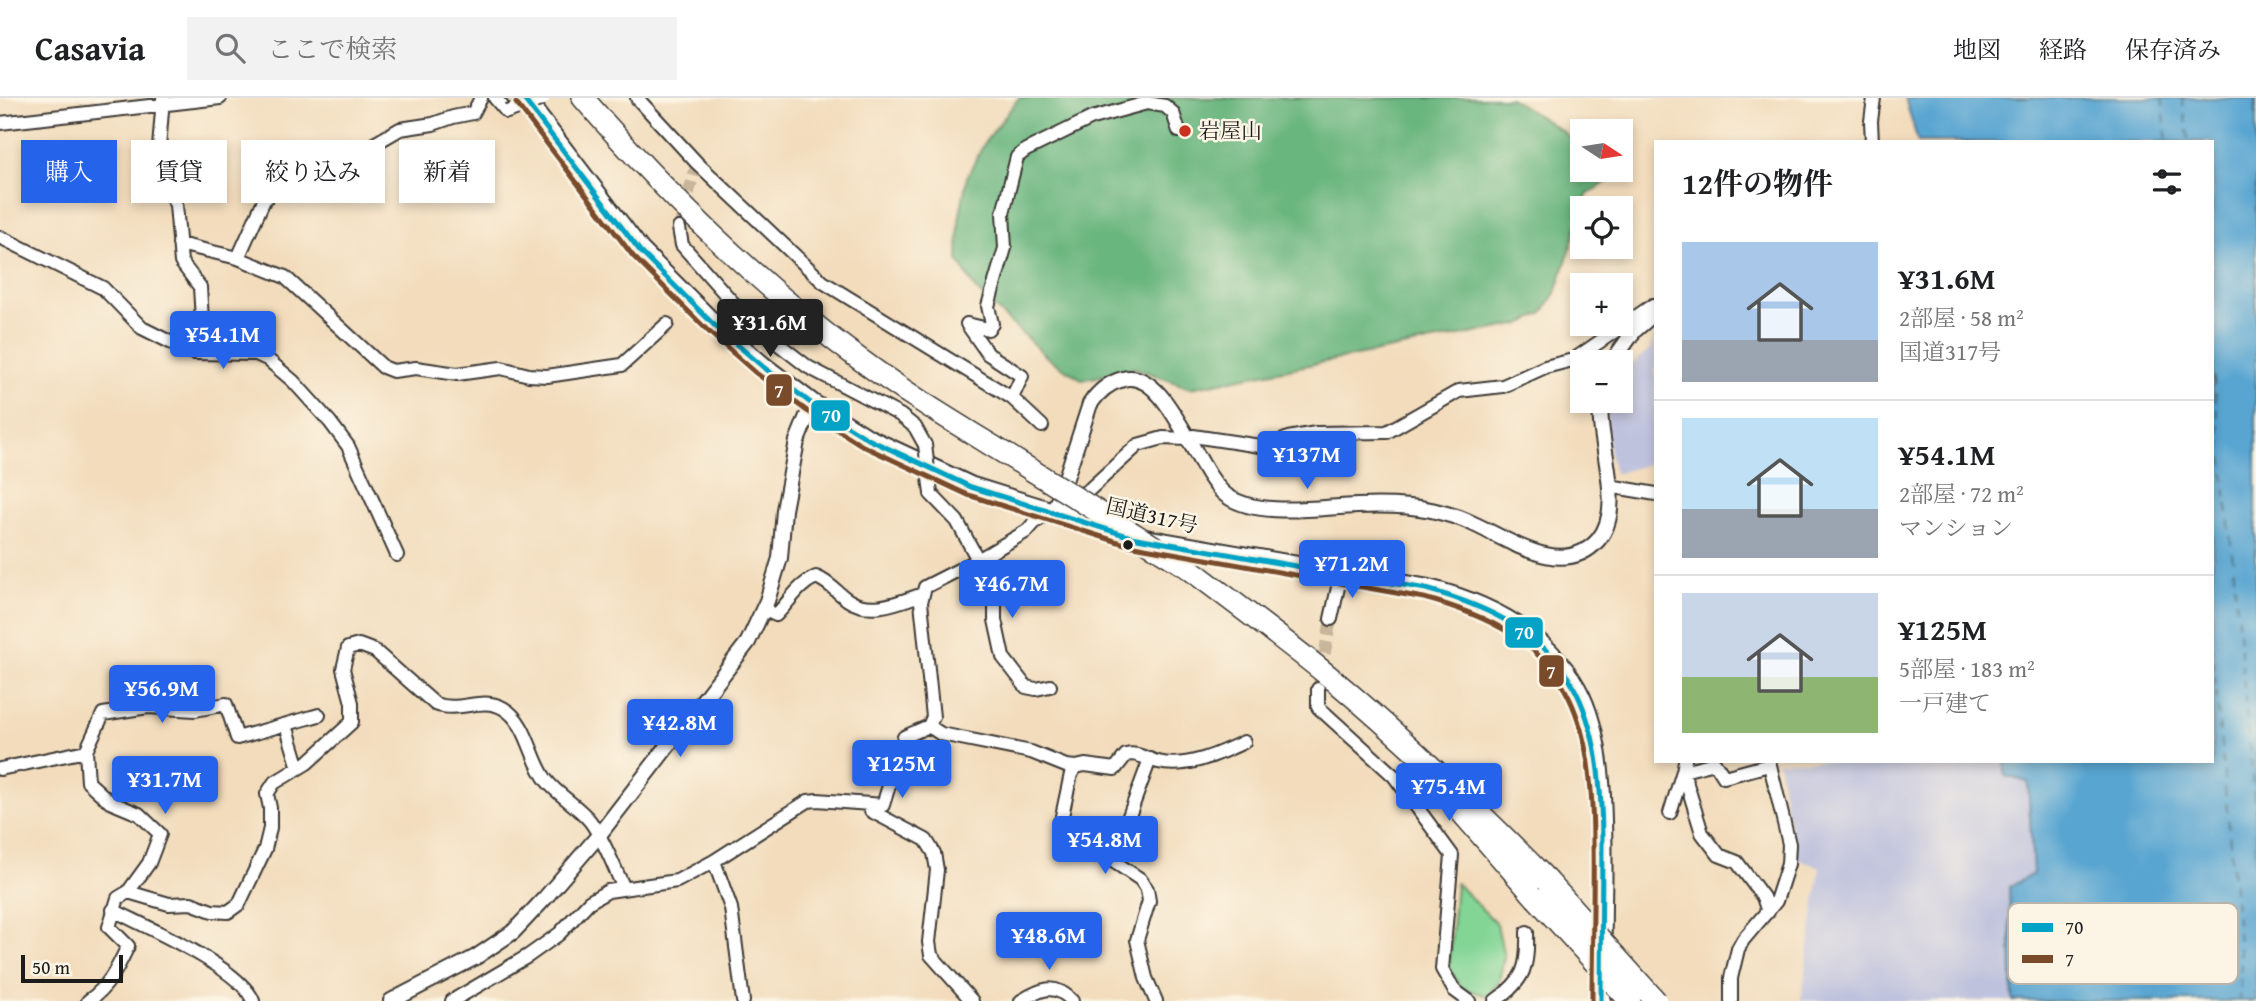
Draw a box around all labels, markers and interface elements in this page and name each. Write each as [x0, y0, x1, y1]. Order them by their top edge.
search box [187, 17, 677, 80]
text: Casavia [35, 24, 145, 72]
icon: search [211, 29, 249, 67]
text: ここで検索 [267, 29, 397, 68]
text: 地図 [1953, 32, 2001, 67]
text: 経路 [2039, 32, 2087, 67]
text: 保存済み [2125, 32, 2221, 67]
place label: 岩屋山 [1199, 115, 1262, 146]
north arrow [1570, 119, 1633, 182]
map controls [1570, 119, 1633, 413]
marker: 岩屋山 [1177, 123, 1193, 139]
chip: 購入 [21, 140, 117, 203]
chip: 賃貸 [131, 140, 227, 203]
chip: 絞り込み [241, 140, 385, 203]
chip: 新着 [399, 140, 495, 203]
text: 12件の物件 [1682, 161, 1833, 205]
icon: filters [2148, 163, 2186, 201]
button: locate [1570, 196, 1633, 259]
text: ¥31.6M [1899, 256, 1995, 300]
icon: home [1738, 270, 1822, 354]
button: + [1570, 273, 1633, 336]
pin: ¥31.6M [713, 300, 827, 359]
text: 2部屋 · 58 m² [1899, 301, 2024, 334]
text: ¥31.6M [733, 305, 807, 338]
pin: ¥54.1M [166, 312, 280, 371]
text: ¥54.1M [186, 317, 260, 350]
text: 国道317号 [1899, 335, 2001, 368]
button: − [1570, 350, 1633, 413]
line badge: 7 [765, 373, 793, 407]
text: 7 [774, 376, 784, 404]
line badge: 70 [810, 399, 851, 432]
text: 70 [821, 401, 841, 429]
pin: ¥137M [1258, 432, 1356, 491]
text: ¥54.1M [1899, 432, 1995, 476]
text: ¥137M [1273, 437, 1341, 470]
icon: home [1738, 446, 1822, 530]
text: 2部屋 · 72 m² [1899, 477, 2024, 510]
street label: 国道317号 [1103, 490, 1201, 541]
text: マンション [1899, 511, 2013, 544]
unlabelled marker [1121, 538, 1135, 552]
pin: ¥71.2M [1295, 540, 1409, 600]
text: ¥71.2M [1315, 546, 1389, 579]
pin: ¥46.7M [955, 560, 1069, 620]
text: ¥46.7M [975, 566, 1049, 599]
text: ¥125M [1899, 607, 1987, 651]
line badge: 70 [1504, 616, 1544, 649]
text: 70 [1514, 618, 1534, 646]
icon: home [1738, 621, 1822, 705]
text: 5部屋 · 183 m² [1899, 652, 2035, 685]
line badge: 7 [1538, 654, 1565, 688]
text: 7 [1546, 657, 1556, 685]
pin: ¥56.9M [105, 666, 219, 725]
text: ¥56.9M [125, 671, 199, 704]
text: 一戸建て [1899, 686, 1991, 719]
pin: ¥42.8M [623, 700, 737, 759]
text: ¥42.8M [643, 705, 717, 738]
pin: ¥125M [853, 740, 951, 800]
text: ¥125M [868, 746, 936, 779]
pin: ¥31.7M [108, 756, 222, 816]
text: ¥31.7M [128, 762, 202, 795]
pin: ¥75.4M [1392, 764, 1506, 823]
text: ¥75.4M [1412, 769, 1486, 802]
pin: ¥54.8M [1048, 816, 1162, 876]
text: ¥54.8M [1068, 822, 1142, 855]
legend [2008, 903, 2238, 984]
pin: ¥48.6M [992, 912, 1106, 972]
text: 70 [2065, 913, 2083, 941]
text: ¥48.6M [1012, 918, 1086, 951]
text: 7 [2065, 945, 2074, 973]
scale bar [21, 952, 122, 984]
text: 50 m [32, 953, 70, 981]

